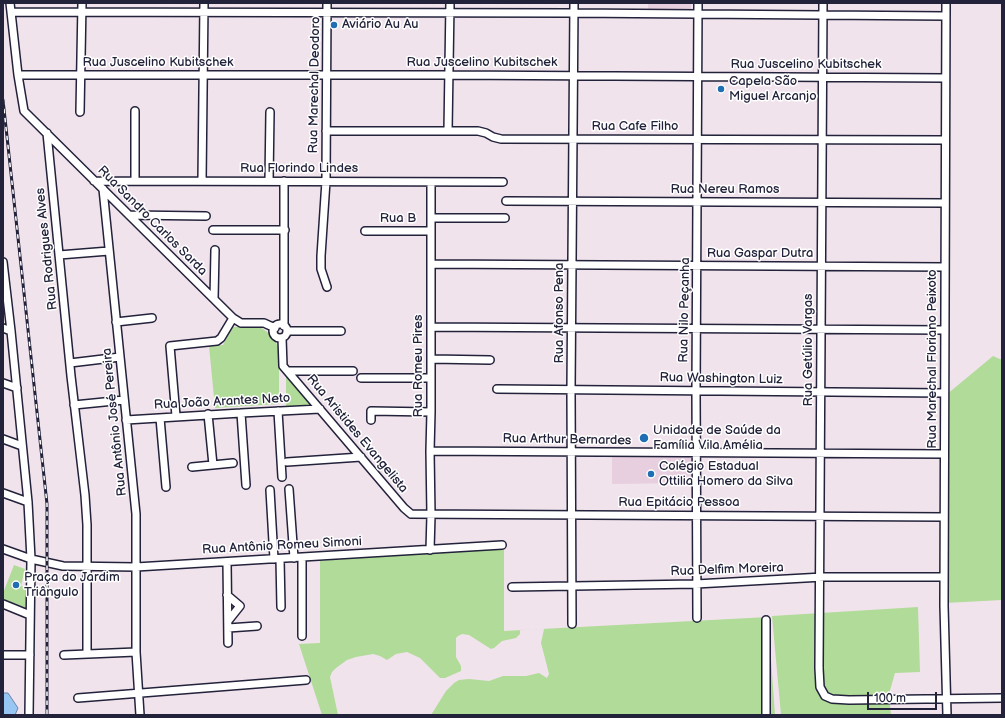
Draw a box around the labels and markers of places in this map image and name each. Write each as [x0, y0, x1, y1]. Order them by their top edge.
place label: Aviário Au Au [342, 17, 418, 33]
marker: Aviário Au Au [329, 20, 339, 30]
place label: Capela São Miguel Arcanjo [729, 74, 817, 105]
marker: Capela São Miguel Arcanjo [716, 84, 726, 94]
place label: Unidade de Saúde da Família Vila Amélia [653, 423, 781, 454]
marker: Unidade de Saúde da Família Vila Amélia [638, 432, 650, 444]
place label: Colégio Estadual Ottilia Homero da Silva [659, 459, 793, 490]
marker: Colégio Estadual Ottilia Homero da Silva [646, 469, 656, 479]
place label: Praça do Jardim Triângulo [24, 570, 120, 601]
marker: Praça do Jardim Triângulo [11, 580, 21, 590]

